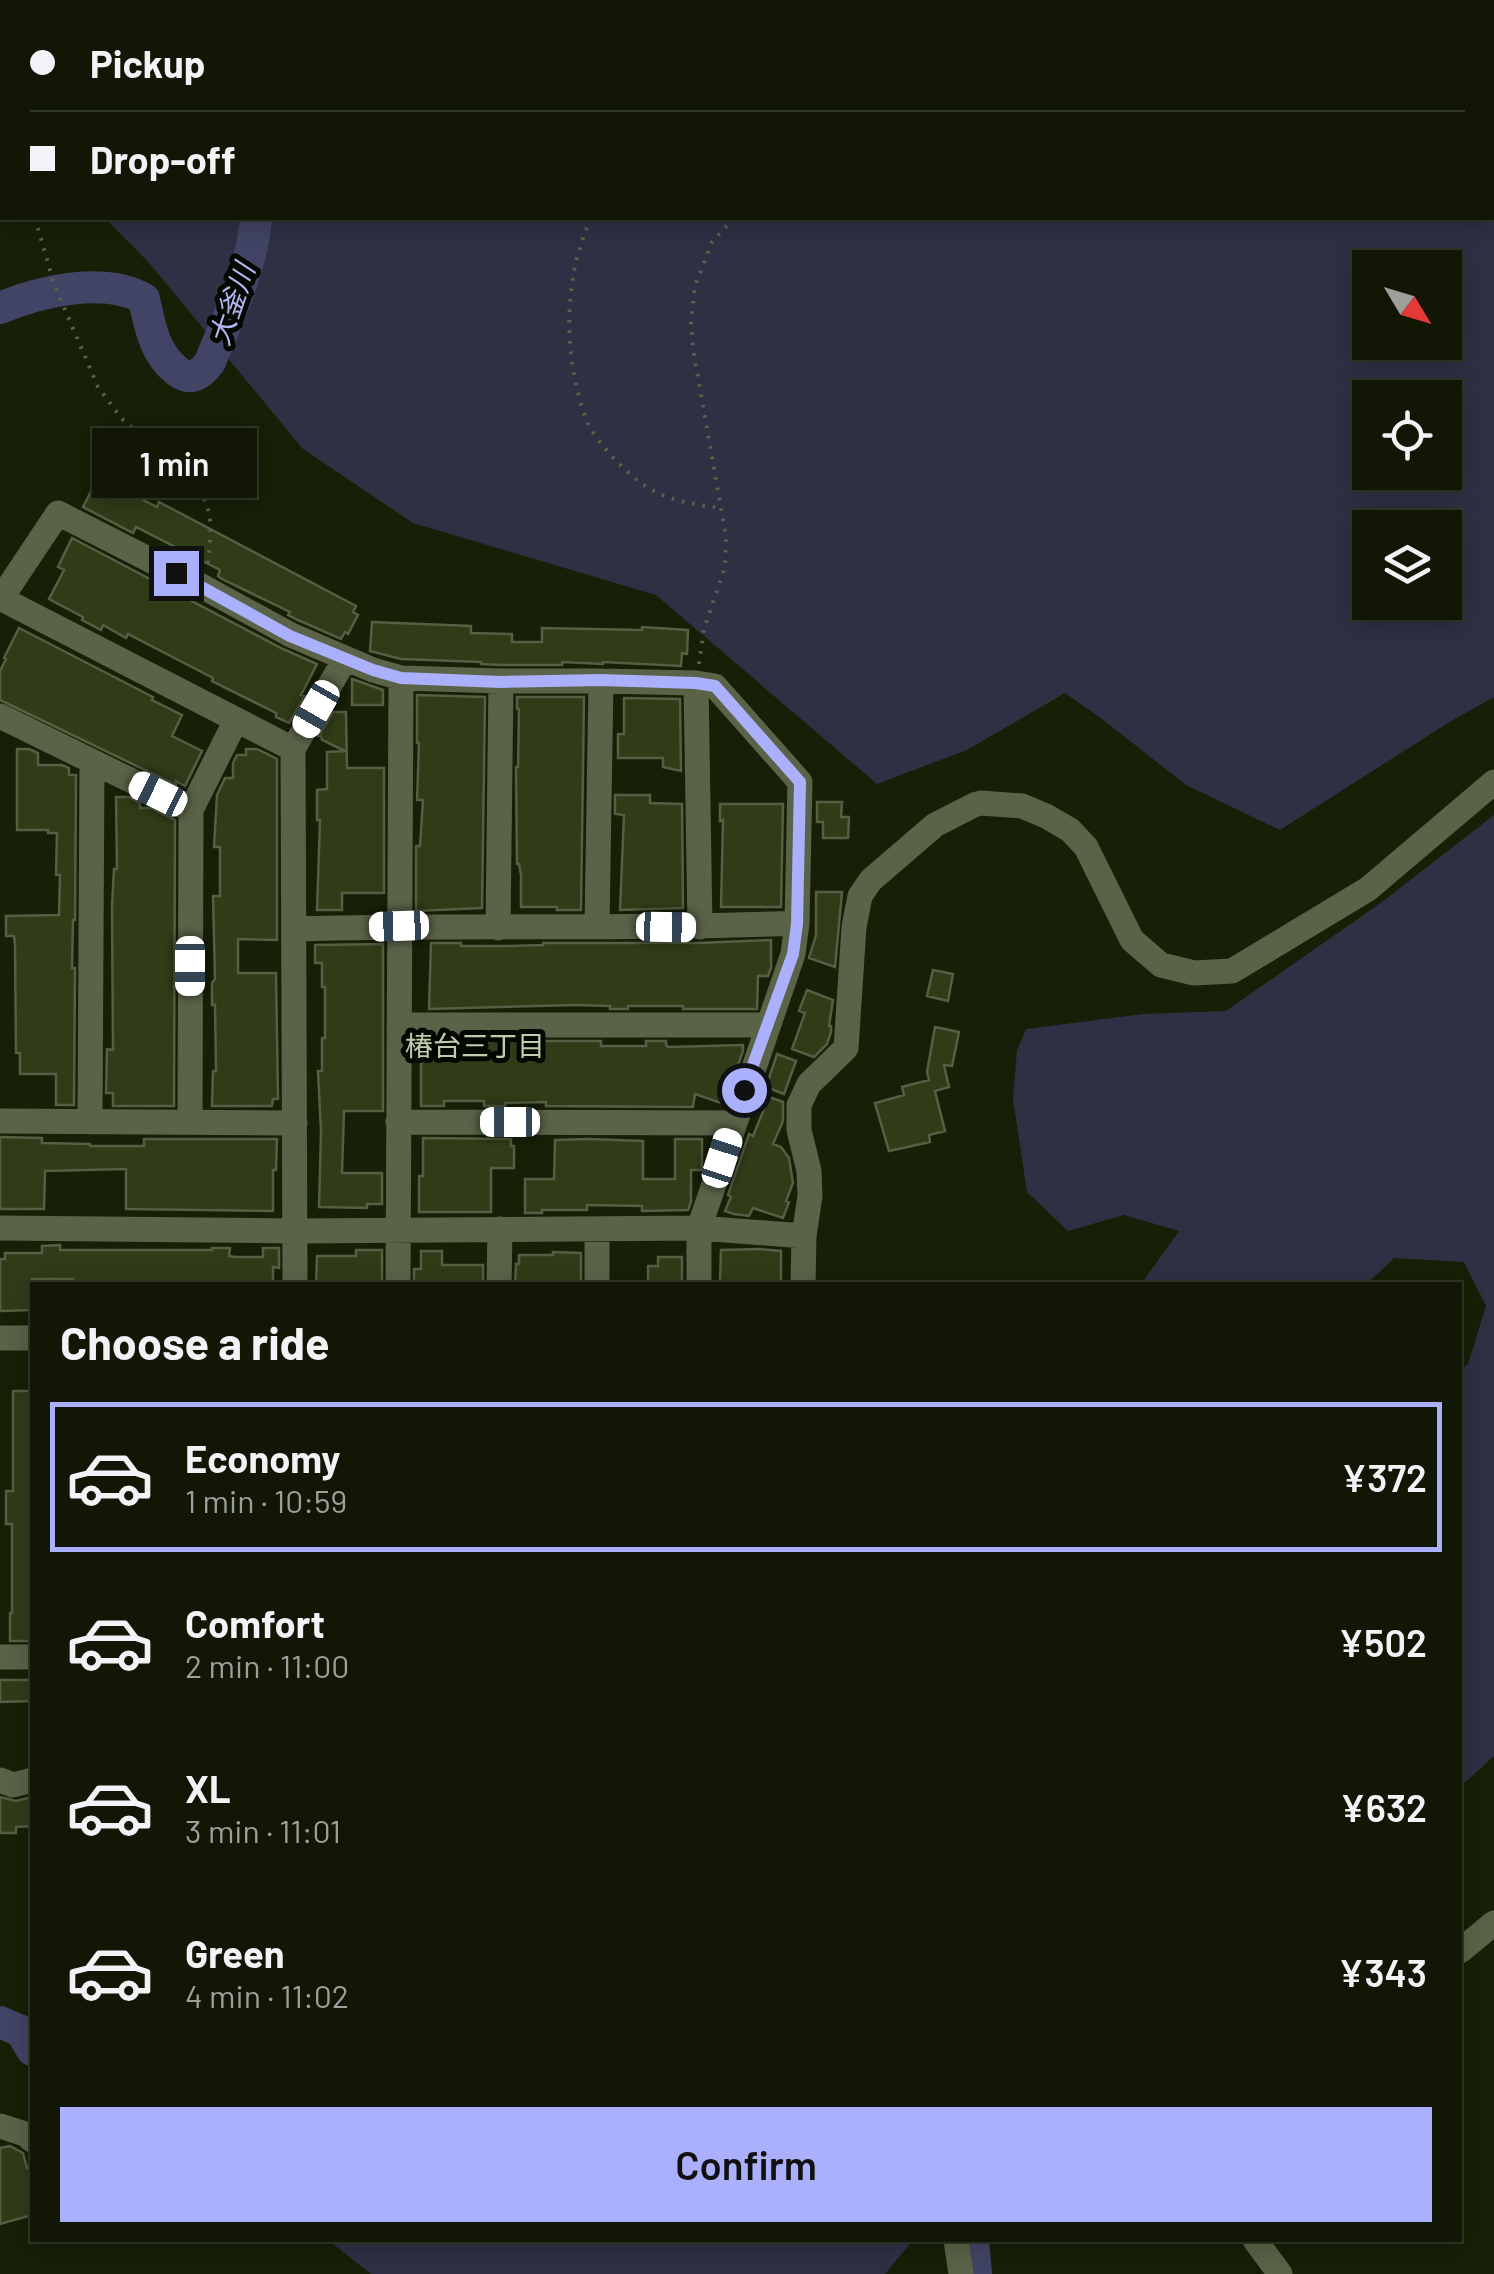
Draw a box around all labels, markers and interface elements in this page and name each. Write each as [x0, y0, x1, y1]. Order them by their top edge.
text: Pickup [90, 40, 205, 86]
text: Drop-off [90, 136, 236, 182]
north arrow [1352, 250, 1462, 360]
map controls [1352, 250, 1462, 620]
water label: 大釜川 [201, 256, 262, 349]
button: locate [1352, 380, 1462, 490]
callout: 1 min [94, 428, 258, 498]
text: 1 min [140, 444, 209, 482]
button: layers [1352, 510, 1462, 620]
route end [154, 551, 199, 596]
car [288, 676, 344, 742]
car [124, 767, 192, 821]
car [368, 910, 430, 942]
car [636, 911, 696, 943]
car [175, 936, 205, 996]
district label: 椿台三丁目 [405, 1028, 545, 1062]
route start [722, 1068, 767, 1113]
car [480, 1107, 540, 1137]
car [698, 1125, 746, 1191]
text: Choose a ride [60, 1315, 330, 1369]
icon: car [65, 1432, 155, 1522]
text: Economy [185, 1435, 340, 1481]
text: ¥372 [1341, 1454, 1427, 1500]
text: 1 min · 10:59 [185, 1481, 347, 1519]
icon: car [65, 1597, 155, 1687]
text: Comfort [185, 1600, 325, 1646]
text: ¥502 [1338, 1619, 1427, 1665]
text: 2 min · 11:00 [185, 1646, 349, 1684]
icon: car [65, 1762, 155, 1852]
text: XL [185, 1765, 231, 1811]
text: ¥632 [1340, 1784, 1427, 1830]
text: 3 min · 11:01 [185, 1811, 341, 1849]
icon: car [65, 1927, 155, 2017]
text: Green [185, 1930, 285, 1976]
text: ¥343 [1338, 1949, 1427, 1995]
text: 4 min · 11:02 [185, 1976, 349, 2014]
button: Confirm [60, 2107, 1432, 2222]

